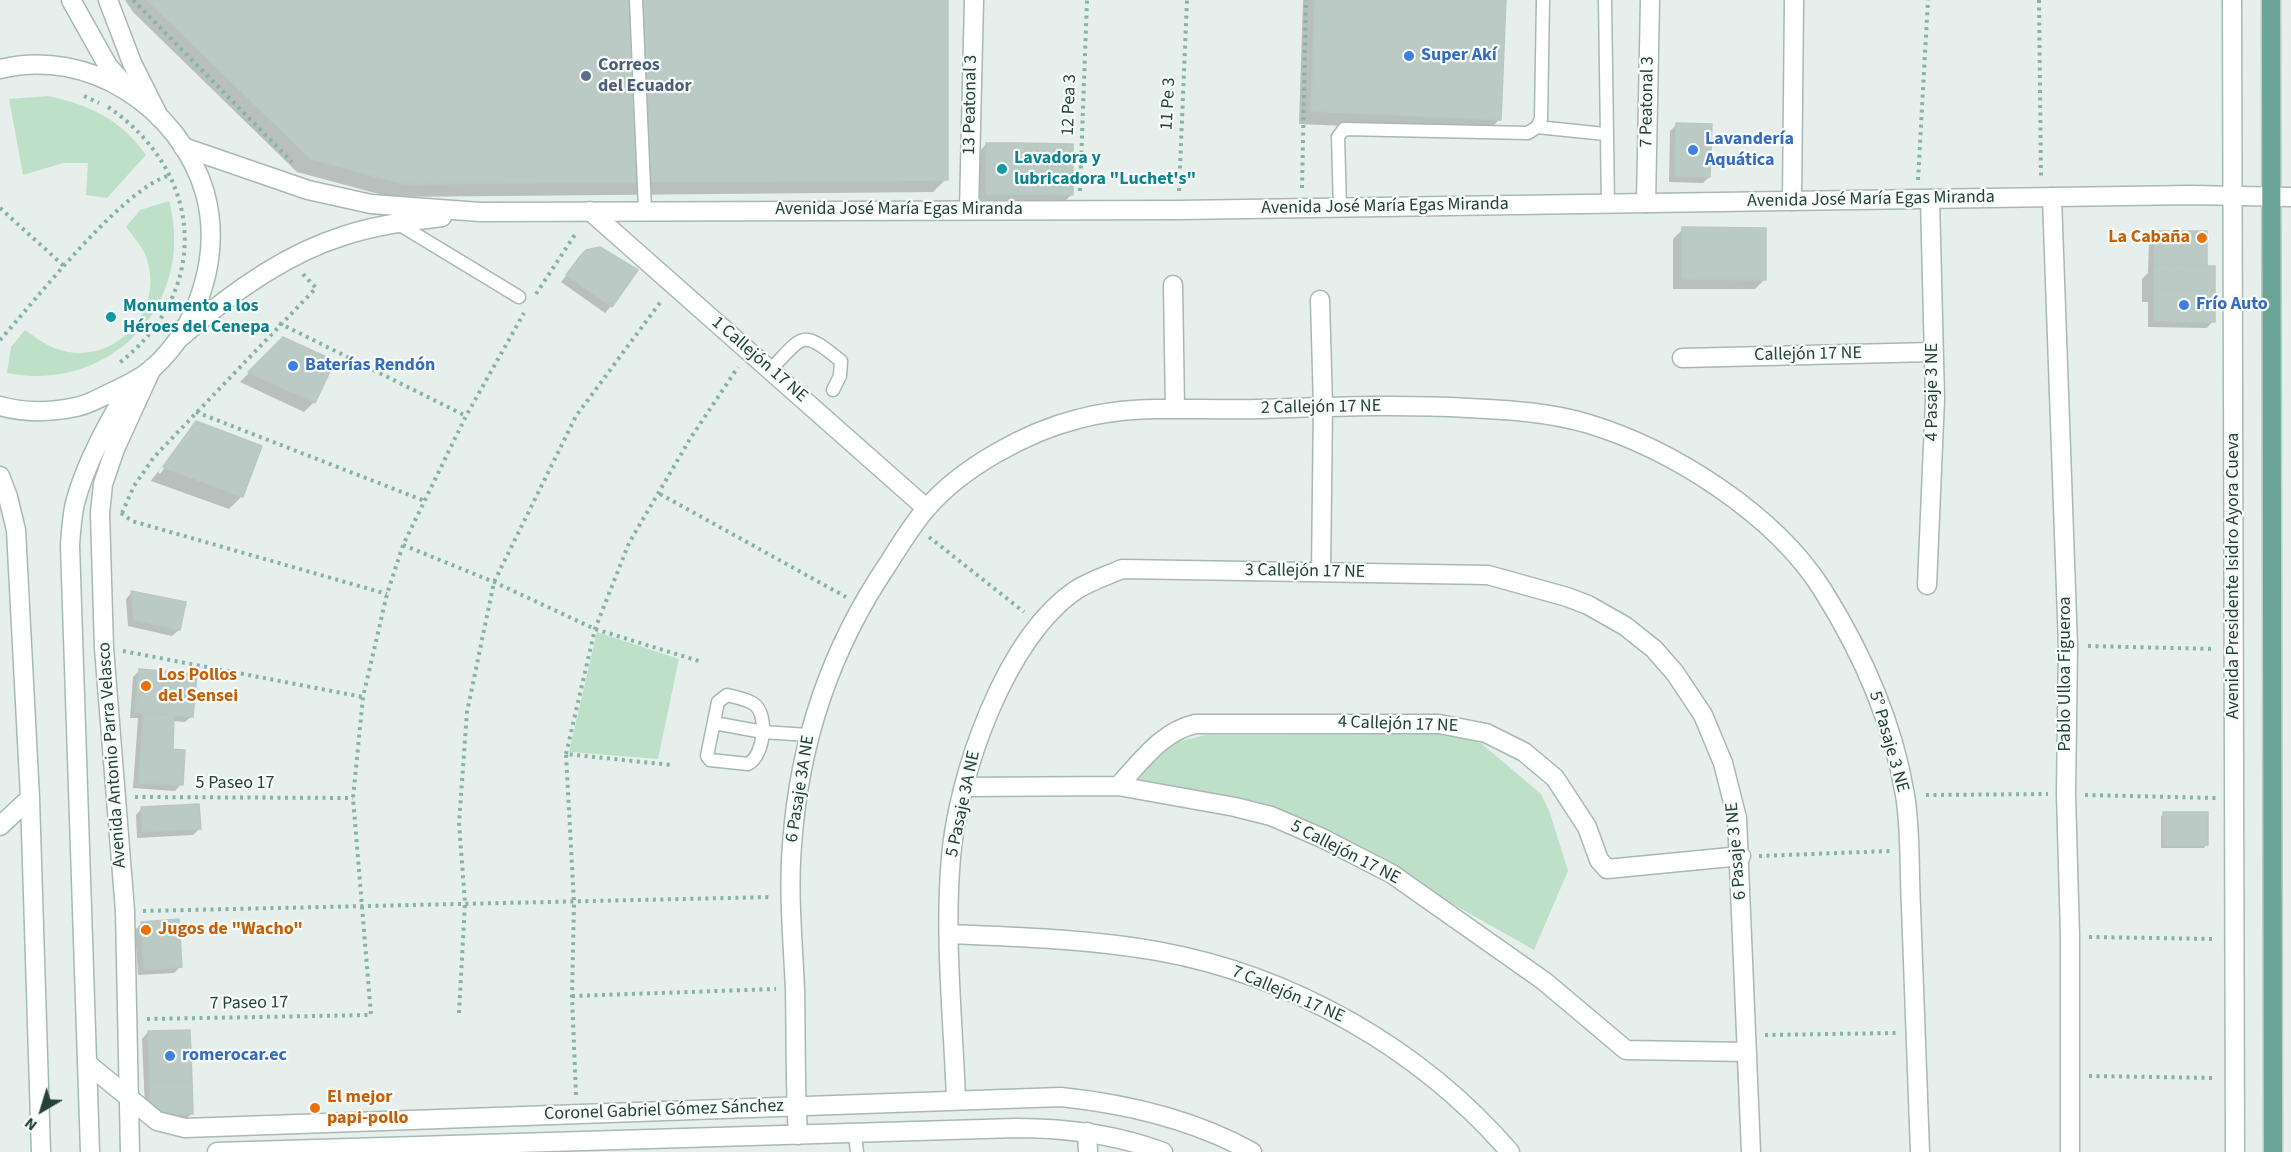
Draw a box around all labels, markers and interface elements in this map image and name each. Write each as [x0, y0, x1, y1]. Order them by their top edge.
place label: Super Akí [1421, 45, 1497, 67]
marker: Super Akí [1402, 49, 1416, 63]
place label: Correos del Ecuador [598, 55, 692, 98]
street label: 13 Peatonal 3 [959, 55, 983, 155]
street label: 7 Peatonal 3 [1636, 56, 1660, 148]
marker: Correos del Ecuador [579, 69, 593, 83]
street label: 12 Pea 3 [1058, 74, 1082, 136]
street label: 11 Pe 3 [1157, 77, 1181, 131]
place label: Lavandería Aquática [1705, 129, 1794, 172]
marker: Lavandería Aquática [1686, 143, 1700, 157]
place label: Lavadora y lubricadora "Luchet's" [1014, 148, 1196, 190]
marker: Lavadora y lubricadora "Luchet's" [995, 162, 1009, 176]
street label: Avenida José María Egas Miranda [1747, 187, 1995, 213]
street label: Avenida José María Egas Miranda [1261, 194, 1509, 220]
street label: Avenida José María Egas Miranda [775, 199, 1023, 221]
place label: La Cabaña [2108, 227, 2190, 249]
marker: La Cabaña [2195, 231, 2209, 245]
place label: Frío Auto [2196, 294, 2268, 316]
place label: Monumento a los Héroes del Cenepa [123, 296, 270, 338]
marker: Frío Auto [2177, 298, 2191, 312]
marker: Monumento a los Héroes del Cenepa [104, 310, 118, 324]
street label: 1 Callejón 17 NE [707, 312, 811, 408]
street label: Callejón 17 NE [1754, 343, 1862, 367]
street label: 4 Pasaje 3 NE [1922, 343, 1944, 441]
place label: Baterías Rendón [305, 355, 435, 377]
marker: Baterías Rendón [286, 359, 300, 373]
street label: 2 Callejón 17 NE [1261, 396, 1381, 420]
street label: Avenida Presidente Isidro Ayora Cueva [2223, 433, 2245, 719]
street label: 3 Callejón 17 NE [1245, 560, 1365, 584]
street label: Pablo Ulloa Figueroa [2055, 596, 2077, 752]
street label: Avenida Antonio Parra Velasco [94, 641, 132, 869]
place label: Los Pollos del Sensei [158, 665, 238, 708]
marker: Los Pollos del Sensei [139, 679, 153, 693]
street label: 5° Pasaje 3 NE [1863, 689, 1913, 795]
street label: 4 Callejón 17 NE [1338, 712, 1458, 738]
street label: 6 Pasaje 3A NE [782, 734, 820, 844]
street label: 5 Pasaje 3A NE [942, 749, 986, 859]
street label: 5 Paseo 17 [196, 773, 274, 795]
street label: 6 Pasaje 3 NE [1722, 801, 1752, 901]
street label: 5 Callejón 17 NE [1287, 816, 1403, 890]
place label: Jugos de "Wacho" [158, 919, 303, 941]
marker: Jugos de "Wacho" [139, 923, 153, 937]
street label: 7 Callejón 17 NE [1228, 962, 1348, 1028]
street label: 7 Paseo 17 [209, 993, 289, 1015]
place label: romerocar.ec [182, 1045, 287, 1067]
marker: romerocar.ec [163, 1049, 177, 1063]
north arrow [12, 1080, 72, 1140]
place label: El mejor papi-pollo [327, 1087, 408, 1130]
street label: Coronel Gabriel Gómez Sánchez [544, 1096, 784, 1126]
marker: El mejor papi-pollo [308, 1101, 322, 1115]
text: N [20, 1112, 42, 1136]

